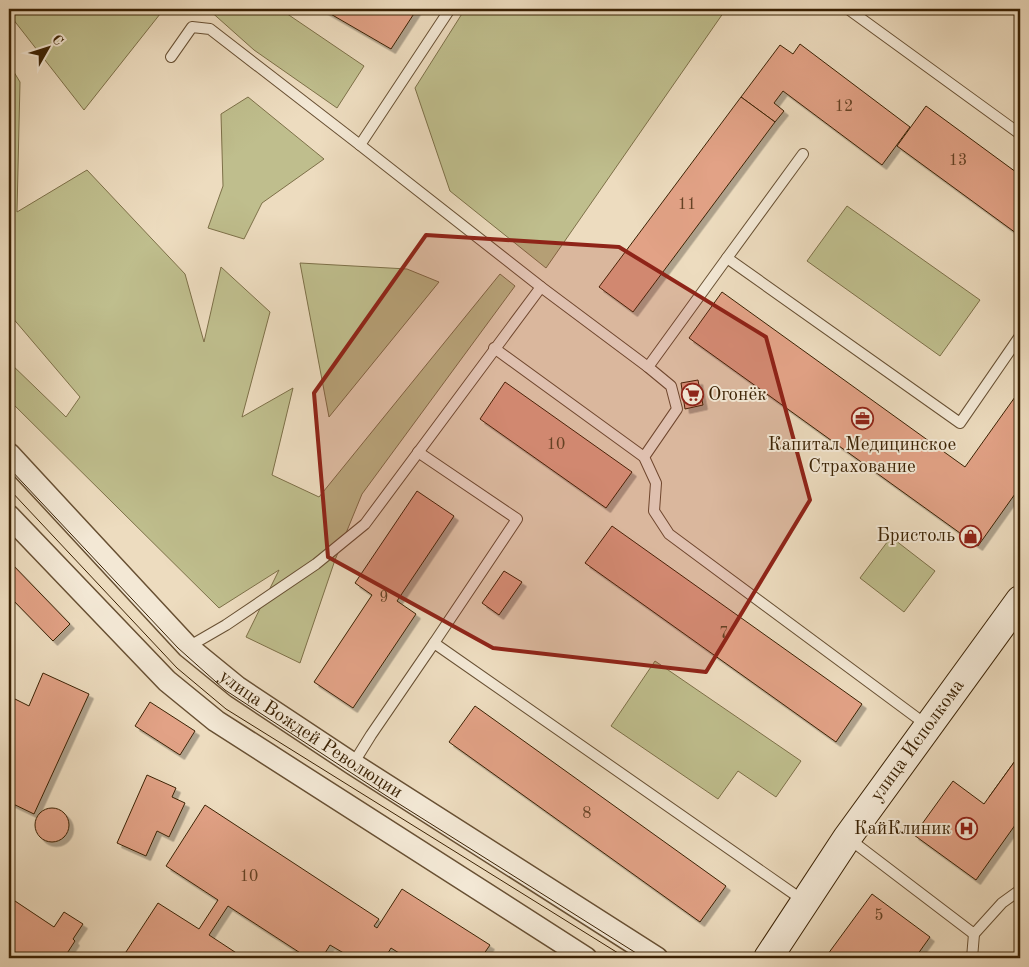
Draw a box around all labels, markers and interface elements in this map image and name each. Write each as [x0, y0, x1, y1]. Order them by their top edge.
north arrow [22, 22, 72, 72]
text: С [49, 32, 66, 48]
house number: 12 [835, 99, 853, 115]
house number: 13 [949, 153, 967, 169]
house number: 11 [678, 197, 696, 213]
supermarket icon: Огонёк [680, 383, 704, 407]
place label: Огонёк [708, 386, 767, 405]
office icon: Капитал Медицинское Страхование [850, 407, 874, 431]
place label: Капитал Медицинское Страхование [768, 436, 956, 477]
house number: 10 [547, 437, 565, 453]
shop icon: Бристоль [959, 524, 983, 548]
place label: Бристоль [876, 527, 955, 546]
house number: 9 [379, 590, 389, 606]
house number: 7 [719, 626, 729, 642]
street label: улица Вождей Революции [215, 667, 406, 802]
street label: улица Исполкома [867, 676, 969, 805]
house number: 8 [582, 806, 592, 822]
hospital icon: КайКлиник [955, 817, 979, 841]
place label: КайКлиник [854, 820, 951, 839]
house number: 10 [240, 869, 258, 885]
house number: 5 [874, 908, 884, 924]

